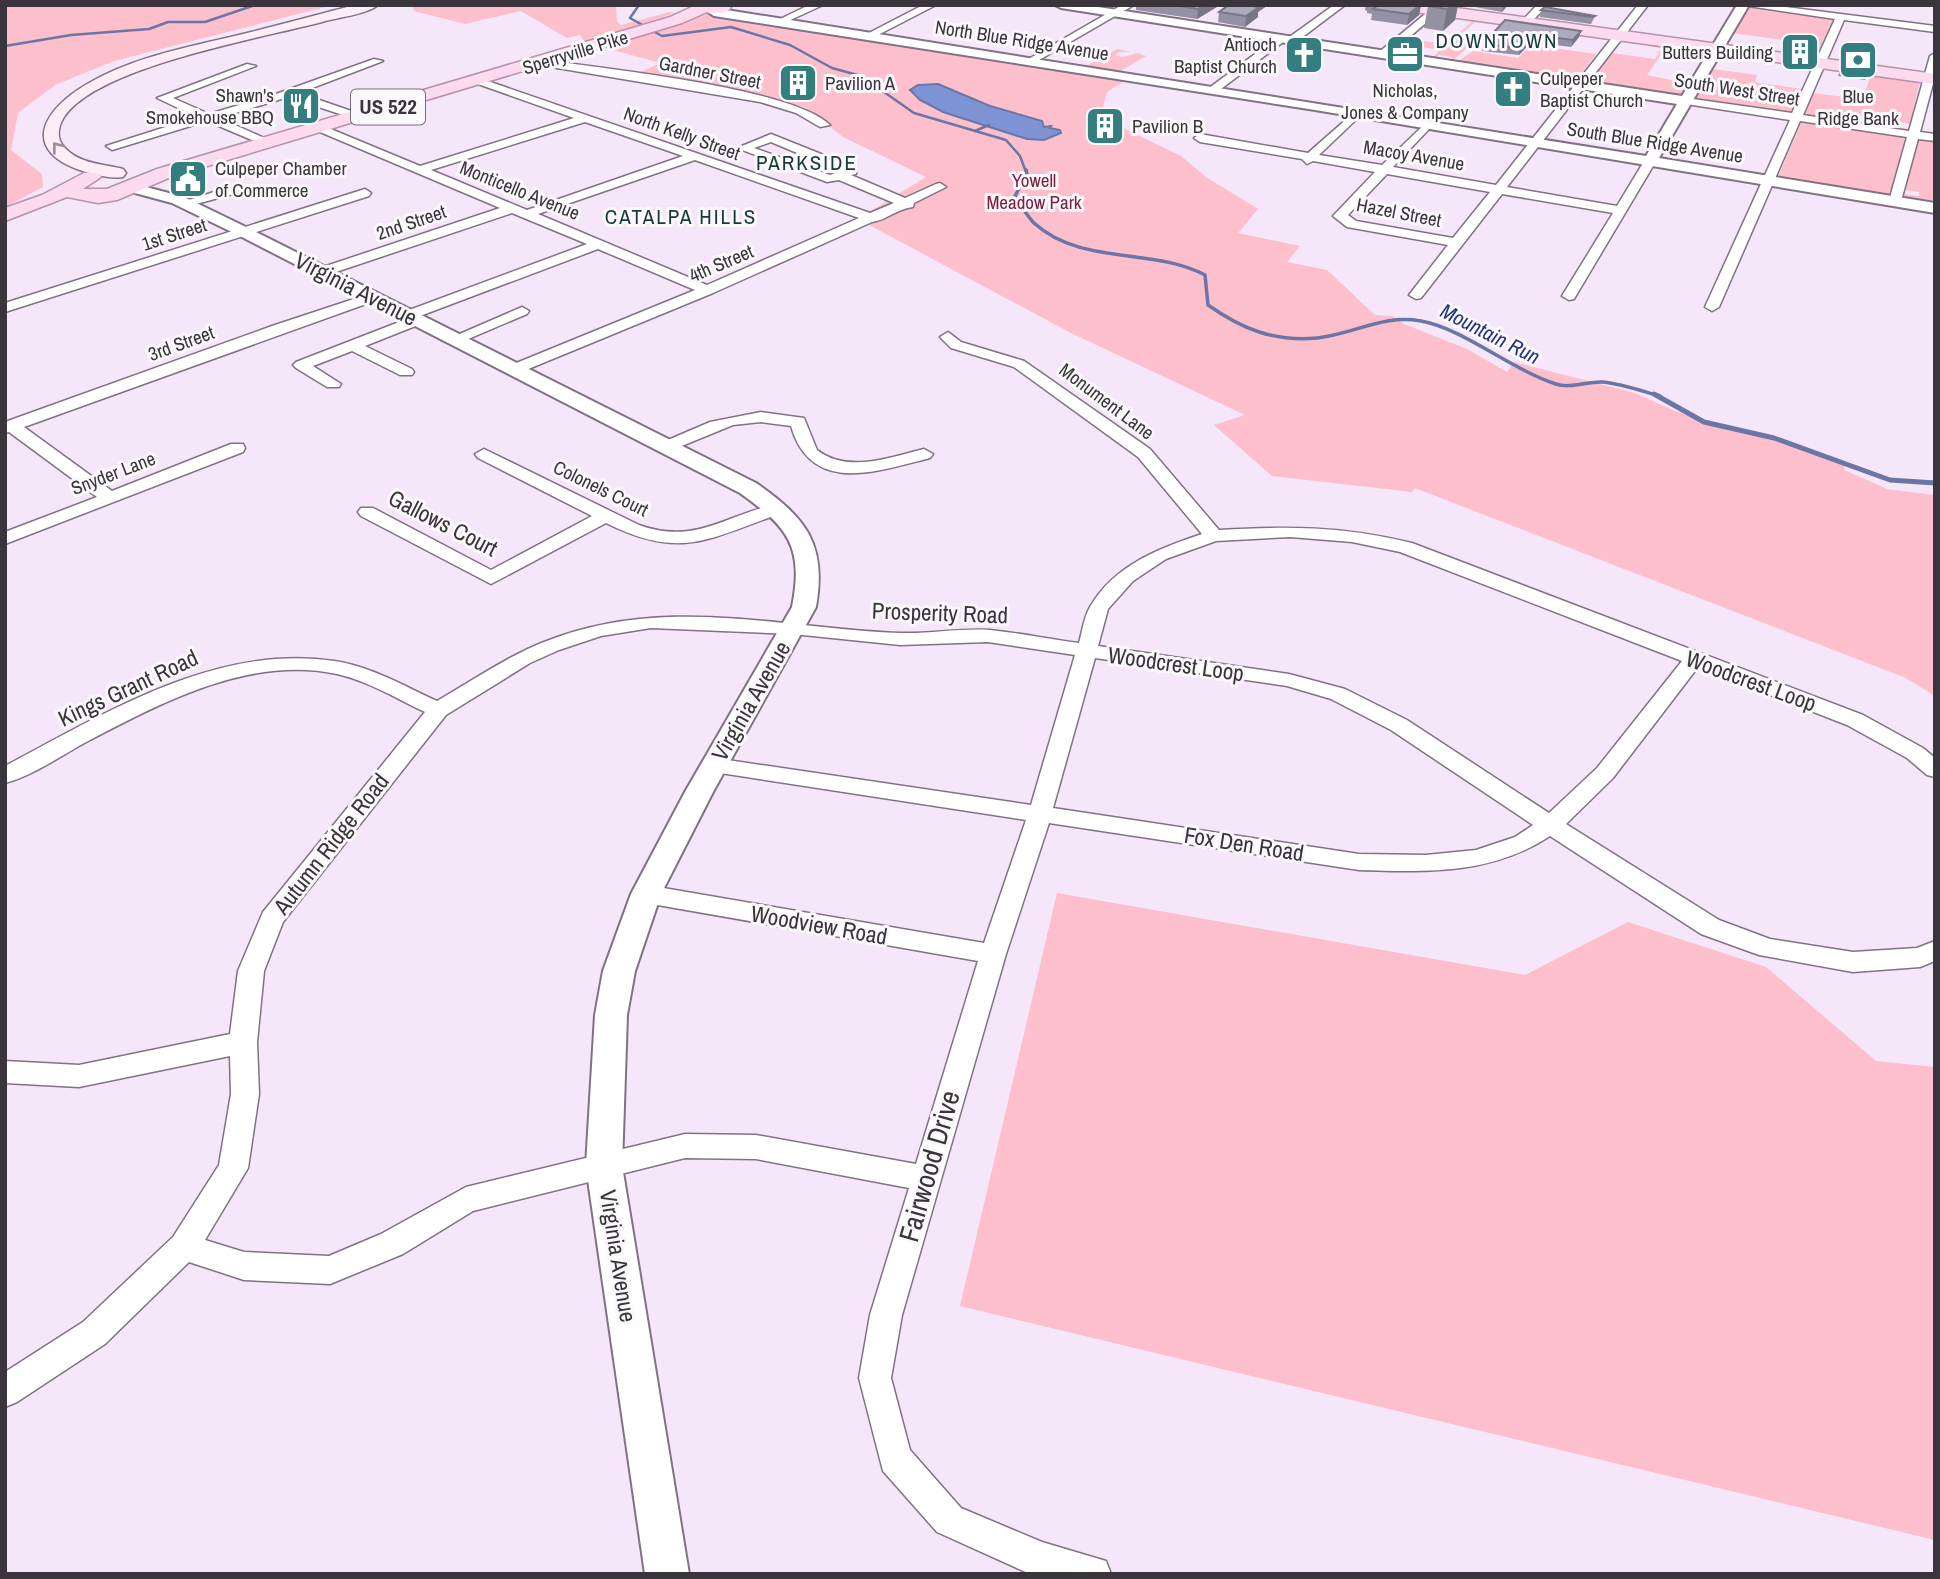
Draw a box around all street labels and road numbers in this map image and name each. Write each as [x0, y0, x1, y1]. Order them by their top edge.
street label: North Blue Ridge Avenue [933, 13, 1111, 67]
street label: Sperryville Pike [519, 24, 631, 80]
street label: Gardner Street [657, 49, 764, 95]
street label: South West Street [1673, 66, 1802, 112]
road number: US 522 [351, 90, 425, 124]
street label: North Kelly Street [620, 100, 744, 166]
street label: South Blue Ridge Avenue [1565, 115, 1745, 169]
street label: Macoy Avenue [1362, 133, 1466, 177]
street label: Monticello Avenue [456, 154, 584, 226]
street label: Hazel Street [1354, 191, 1444, 233]
street label: 2nd Street [373, 198, 450, 246]
street label: 1st Street [138, 211, 210, 257]
street label: 4th Street [685, 238, 758, 288]
street label: Virginia Avenue [290, 244, 423, 333]
street label: 3rd Street [144, 319, 218, 367]
street label: Monument Lane [1054, 357, 1160, 445]
street label: Snyder Lane [67, 445, 159, 501]
street label: Colonels Court [549, 454, 654, 523]
street label: Gallows Court [383, 482, 503, 563]
street label: Prosperity Road [871, 595, 1009, 630]
street label: Virginia Avenue [704, 635, 797, 766]
street label: Woodcrest Loop [1106, 639, 1246, 688]
street label: Kings Grant Road [53, 642, 203, 733]
street label: Woodcrest Loop [1681, 643, 1821, 719]
street label: Autumn Ridge Road [265, 767, 395, 921]
street label: Fox Den Road [1182, 819, 1306, 868]
street label: Woodview Road [748, 897, 890, 952]
street label: Fairwood Drive [889, 1086, 969, 1246]
street label: Virginia Avenue [593, 1188, 644, 1324]

